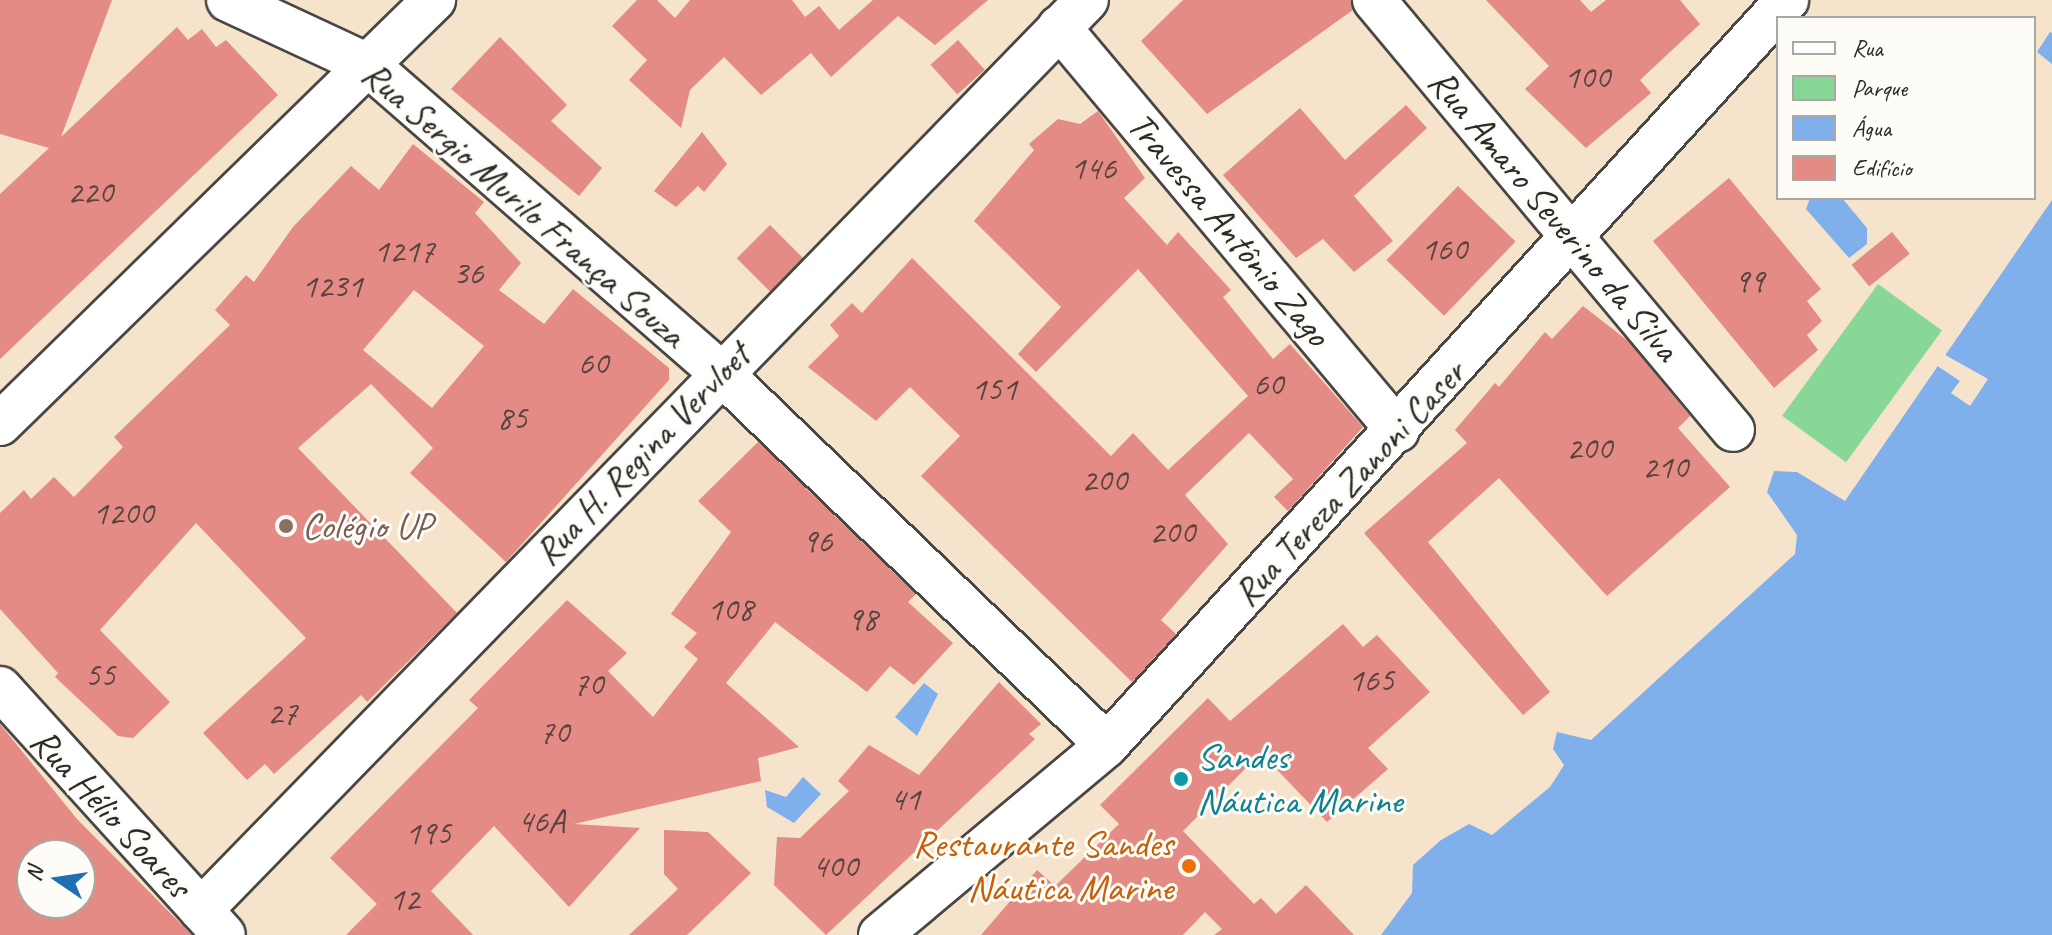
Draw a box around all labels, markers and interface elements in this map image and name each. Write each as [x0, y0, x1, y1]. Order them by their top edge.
legend [1776, 16, 2036, 200]
text: Rua [1852, 33, 1883, 63]
street label: Rua Sergio Murilo França Souza [354, 52, 694, 356]
house number: 100 [1564, 57, 1610, 97]
street label: Rua Amaro Severino da Silva [1418, 59, 1690, 371]
text: Parque [1852, 73, 1907, 103]
street label: Travessa Antônio Zago [1118, 103, 1340, 355]
text: Água [1852, 113, 1891, 143]
house number: 146 [1070, 148, 1116, 188]
text: Edifício [1852, 153, 1912, 183]
house number: 220 [67, 172, 113, 212]
house number: 160 [1421, 229, 1467, 269]
house number: 1217 [373, 231, 435, 271]
house number: 36 [453, 253, 483, 293]
house number: 99 [1734, 261, 1764, 301]
house number: 1231 [301, 266, 363, 306]
street label: Rua H. Regina Vervloet [524, 333, 760, 575]
house number: 60 [578, 343, 608, 383]
street label: Rua Tereza Zanoni Caser [1223, 350, 1475, 616]
house number: 60 [1253, 364, 1283, 404]
house number: 151 [971, 369, 1017, 409]
house number: 85 [497, 398, 527, 438]
house number: 200 [1566, 428, 1612, 468]
house number: 210 [1642, 447, 1688, 487]
house number: 200 [1081, 460, 1127, 500]
house number: 1200 [92, 493, 154, 533]
place label: Colégio UP [302, 503, 432, 549]
house number: 200 [1149, 512, 1195, 552]
marker: Colégio UP [277, 517, 295, 535]
house number: 96 [802, 521, 832, 561]
house number: 108 [707, 589, 753, 629]
house number: 98 [847, 599, 877, 639]
house number: 55 [85, 655, 115, 695]
house number: 165 [1348, 660, 1394, 700]
house number: 70 [573, 664, 603, 704]
house number: 27 [267, 693, 297, 733]
house number: 70 [539, 712, 569, 752]
street label: Rua Hélio Soares [22, 719, 200, 907]
place label: Sandes Náutica Marine [1197, 734, 1402, 824]
marker: Sandes Náutica Marine [1172, 770, 1190, 788]
house number: 41 [890, 779, 920, 819]
house number: 46A [517, 801, 565, 841]
house number: 195 [405, 813, 451, 853]
place label: Restaurante Sandes Náutica Marine [912, 821, 1173, 910]
north arrow [16, 839, 96, 919]
house number: 400 [812, 846, 858, 886]
marker: Restaurante Sandes Náutica Marine [1180, 857, 1198, 875]
text: N [19, 864, 50, 884]
house number: 12 [389, 879, 419, 919]

